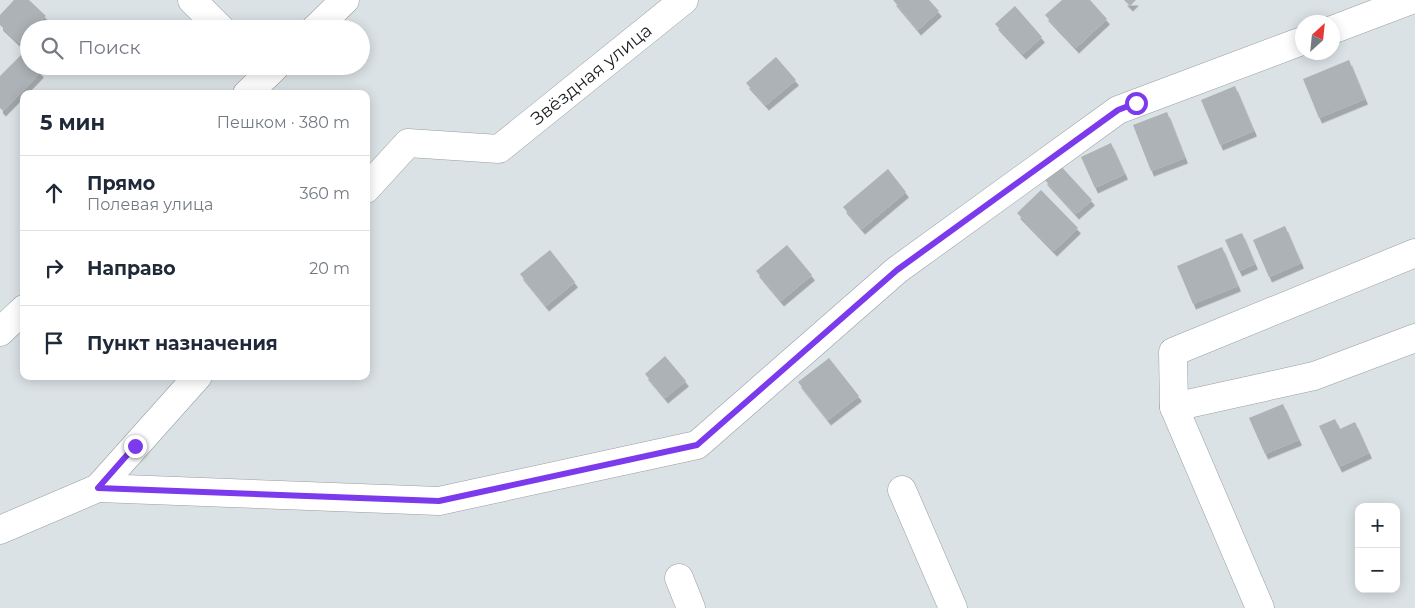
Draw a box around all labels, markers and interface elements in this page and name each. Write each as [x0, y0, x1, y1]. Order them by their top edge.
north arrow [1295, 15, 1340, 60]
street label: Звёздная улица [526, 19, 656, 130]
search box [20, 20, 370, 75]
icon: search [38, 34, 66, 62]
text: Поиск [78, 36, 141, 59]
route start [1125, 92, 1148, 115]
text: 5 мин [40, 110, 105, 135]
text: Пешком · 380 m [217, 113, 350, 132]
text: Прямо [87, 172, 155, 195]
icon: ahead [40, 179, 68, 207]
text: 360 m [299, 184, 350, 203]
text: Полевая улица [87, 195, 213, 214]
icon: right [40, 254, 68, 282]
text: Направо [87, 257, 176, 280]
text: 20 m [309, 259, 350, 278]
icon: arrive [40, 329, 68, 357]
text: Пункт назначения [87, 332, 278, 355]
route end [124, 435, 147, 458]
map controls [1355, 503, 1400, 593]
button: + [1355, 503, 1400, 548]
button: − [1355, 548, 1400, 593]

